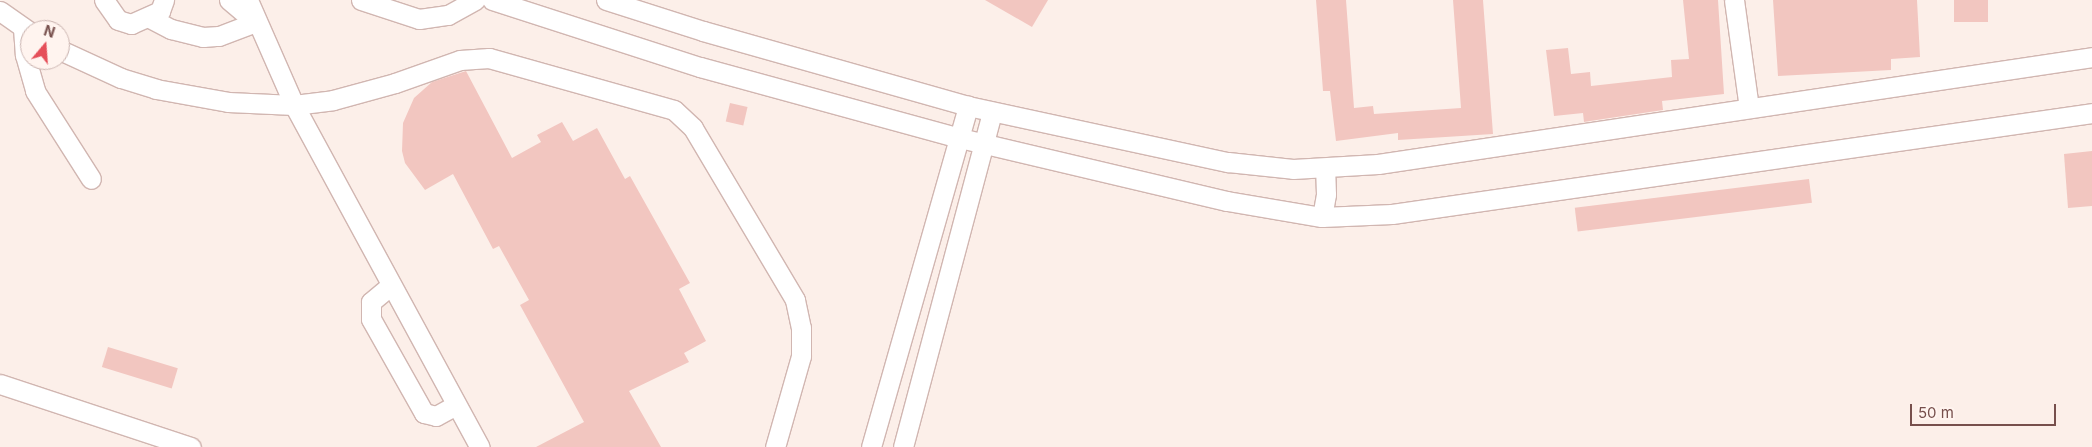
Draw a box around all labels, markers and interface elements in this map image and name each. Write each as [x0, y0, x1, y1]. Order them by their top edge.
north arrow [20, 20, 70, 70]
text: N [42, 21, 57, 41]
scale bar [1912, 394, 2058, 426]
text: 50 m [1918, 403, 1954, 422]

